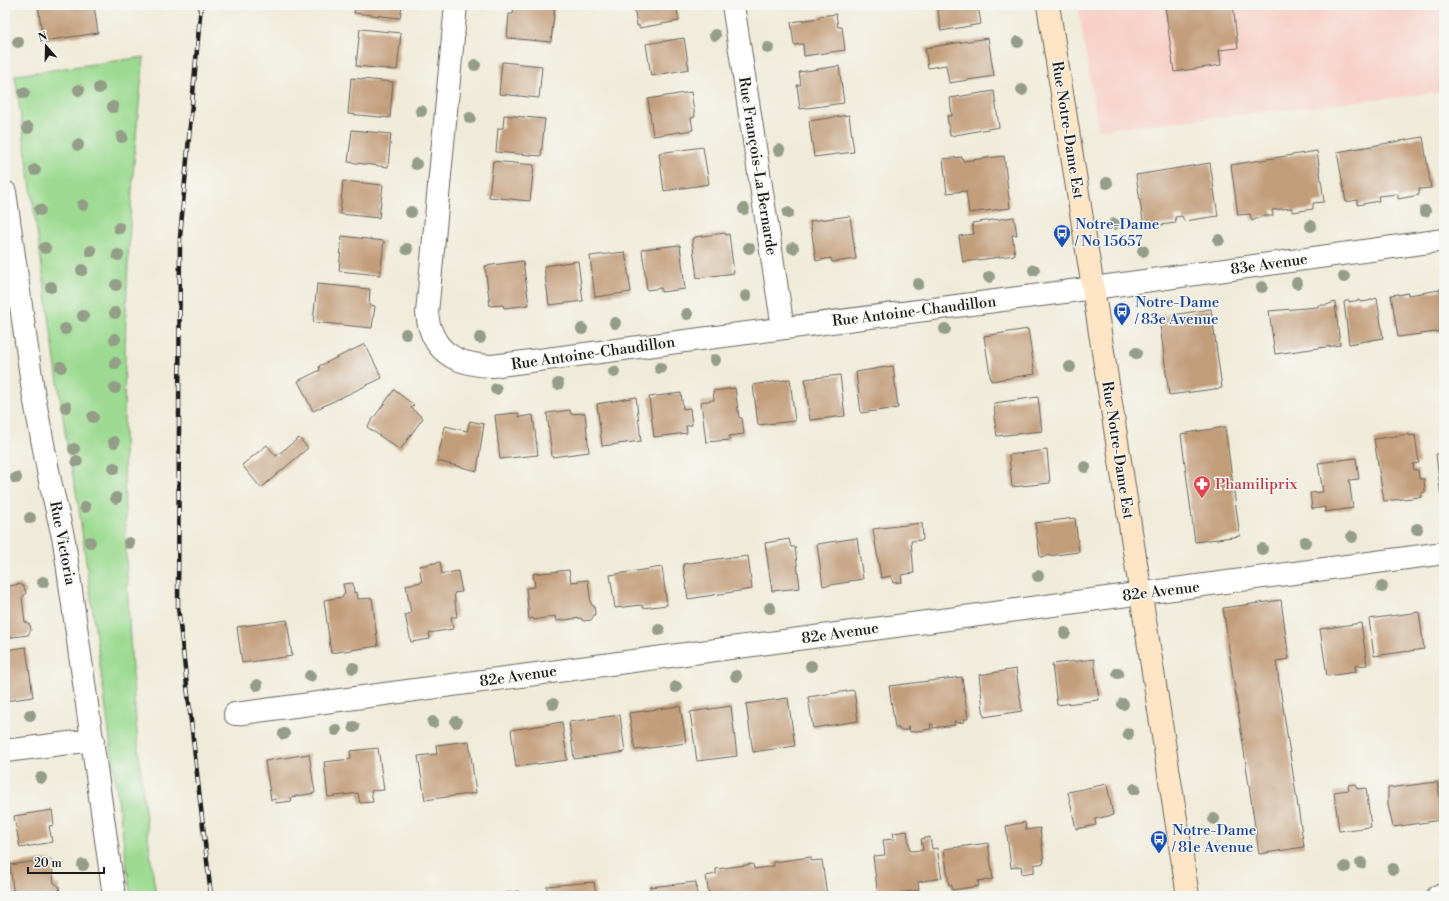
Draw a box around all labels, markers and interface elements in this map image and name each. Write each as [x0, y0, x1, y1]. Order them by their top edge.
north arrow [26, 26, 66, 66]
text: N [36, 29, 50, 46]
street label: Rue Notre-Dame Est [1047, 60, 1088, 201]
street label: Rue François-La Bernarde [734, 76, 781, 257]
place label: Notre-Dame / No 15657 [1074, 215, 1159, 251]
bus stop icon: Notre-Dame / No 15657 [1052, 223, 1072, 248]
street label: 83e Avenue [1229, 250, 1309, 279]
street label: Rue Antoine-Chaudillon [831, 292, 997, 331]
place label: Notre-Dame / 83e Avenue [1134, 293, 1219, 329]
bus stop icon: Notre-Dame / 83e Avenue [1112, 301, 1132, 326]
street label: Rue Antoine-Chaudillon [510, 333, 676, 374]
street label: Rue Notre-Dame Est [1097, 380, 1138, 521]
pharmacy icon: Phamiliprix [1192, 474, 1212, 499]
place label: Phamiliprix [1215, 475, 1298, 494]
street label: Rue Victoria [45, 500, 80, 587]
street label: 82e Avenue [1121, 577, 1201, 606]
street label: 82e Avenue [800, 619, 880, 648]
street label: 82e Avenue [478, 662, 558, 691]
place label: Notre-Dame / 81e Avenue [1171, 821, 1256, 857]
bus stop icon: Notre-Dame / 81e Avenue [1149, 829, 1169, 854]
scale bar [28, 849, 104, 875]
text: 20 m [34, 856, 62, 871]

